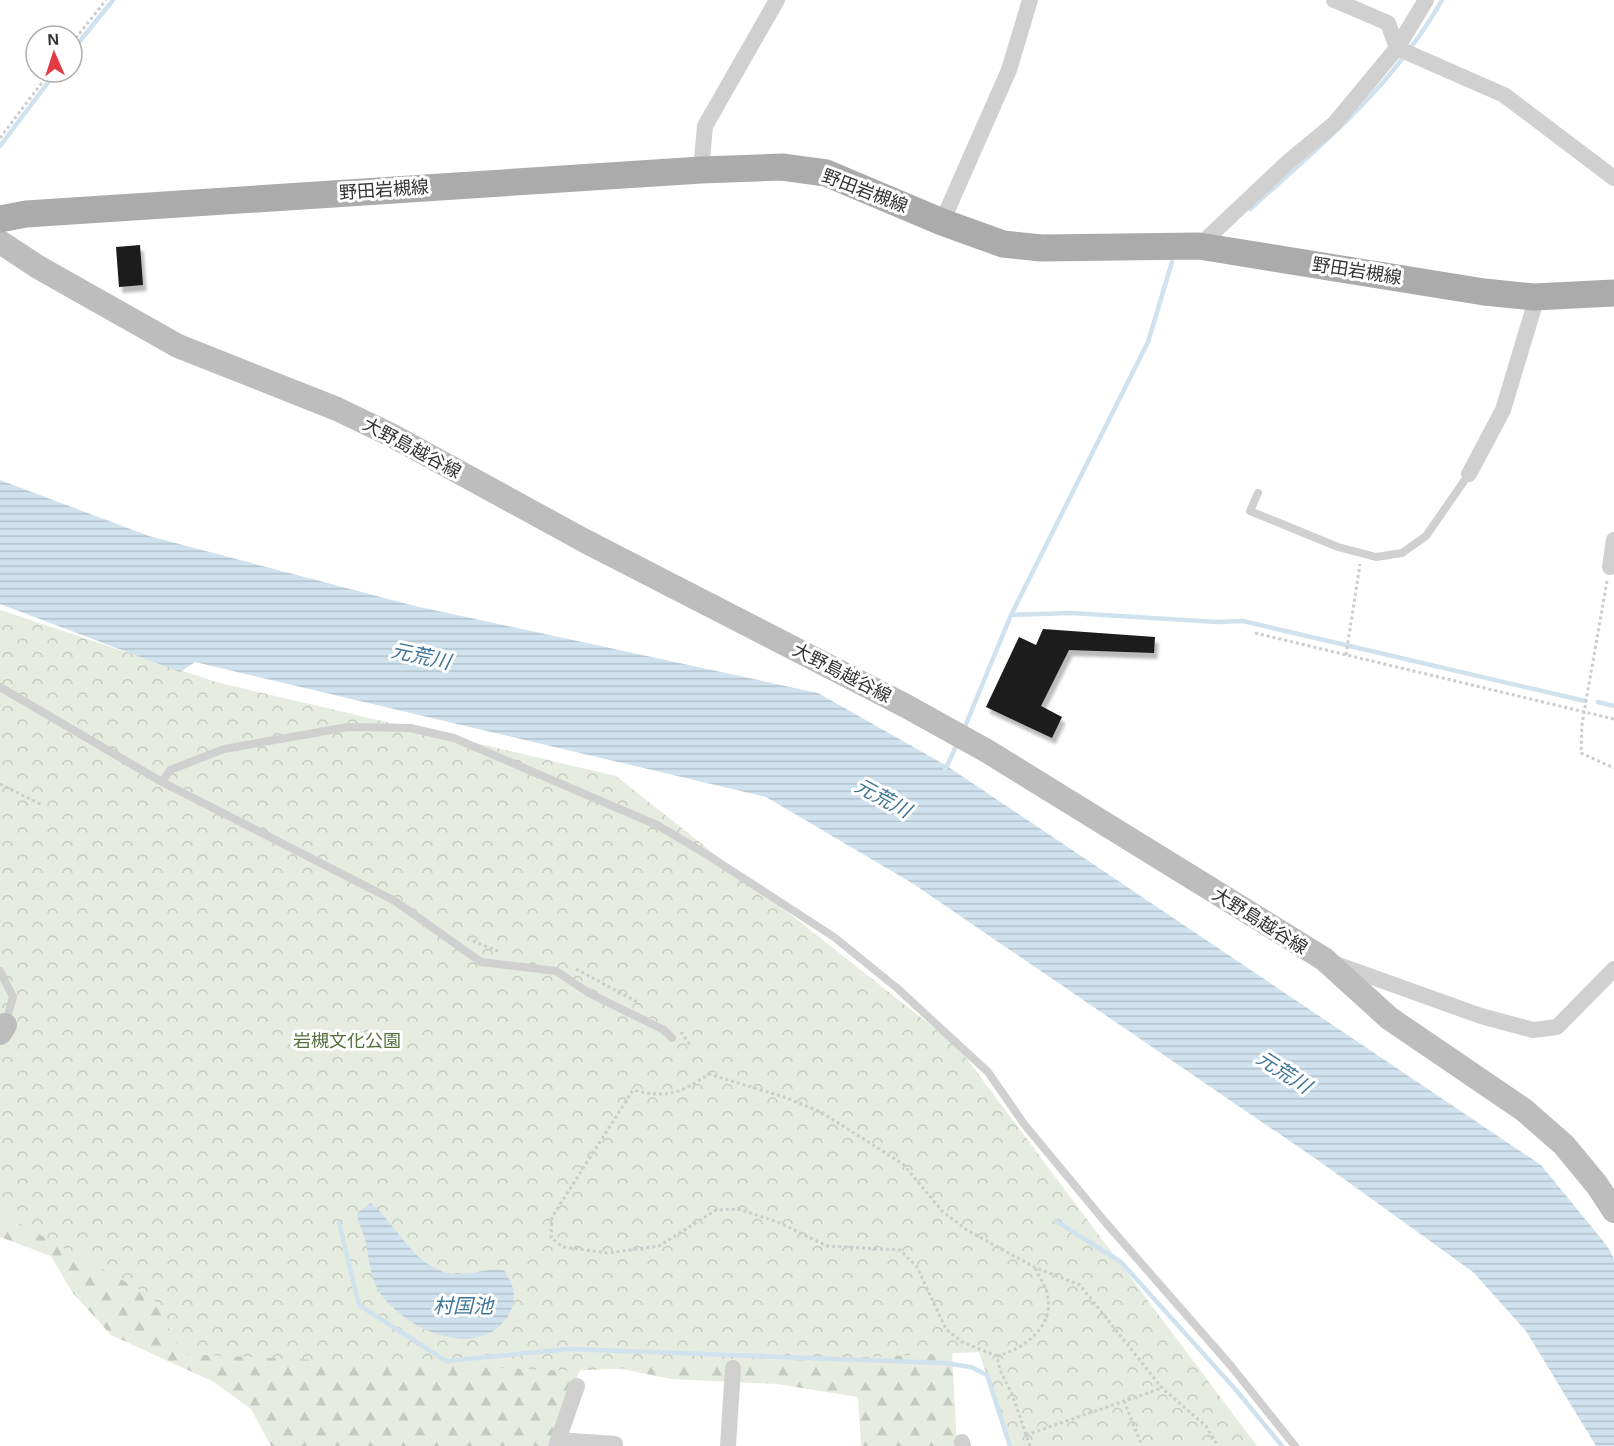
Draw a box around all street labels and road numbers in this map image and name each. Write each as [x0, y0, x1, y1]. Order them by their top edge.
street label: 野田岩槻線 [819, 166, 911, 216]
street label: 野田岩槻線 [338, 177, 430, 203]
street label: 野田岩槻線 [1311, 254, 1403, 288]
street label: 大野島越谷線 [360, 414, 464, 482]
street label: 大野島越谷線 [789, 640, 895, 706]
street label: 大野島越谷線 [1209, 884, 1311, 958]

